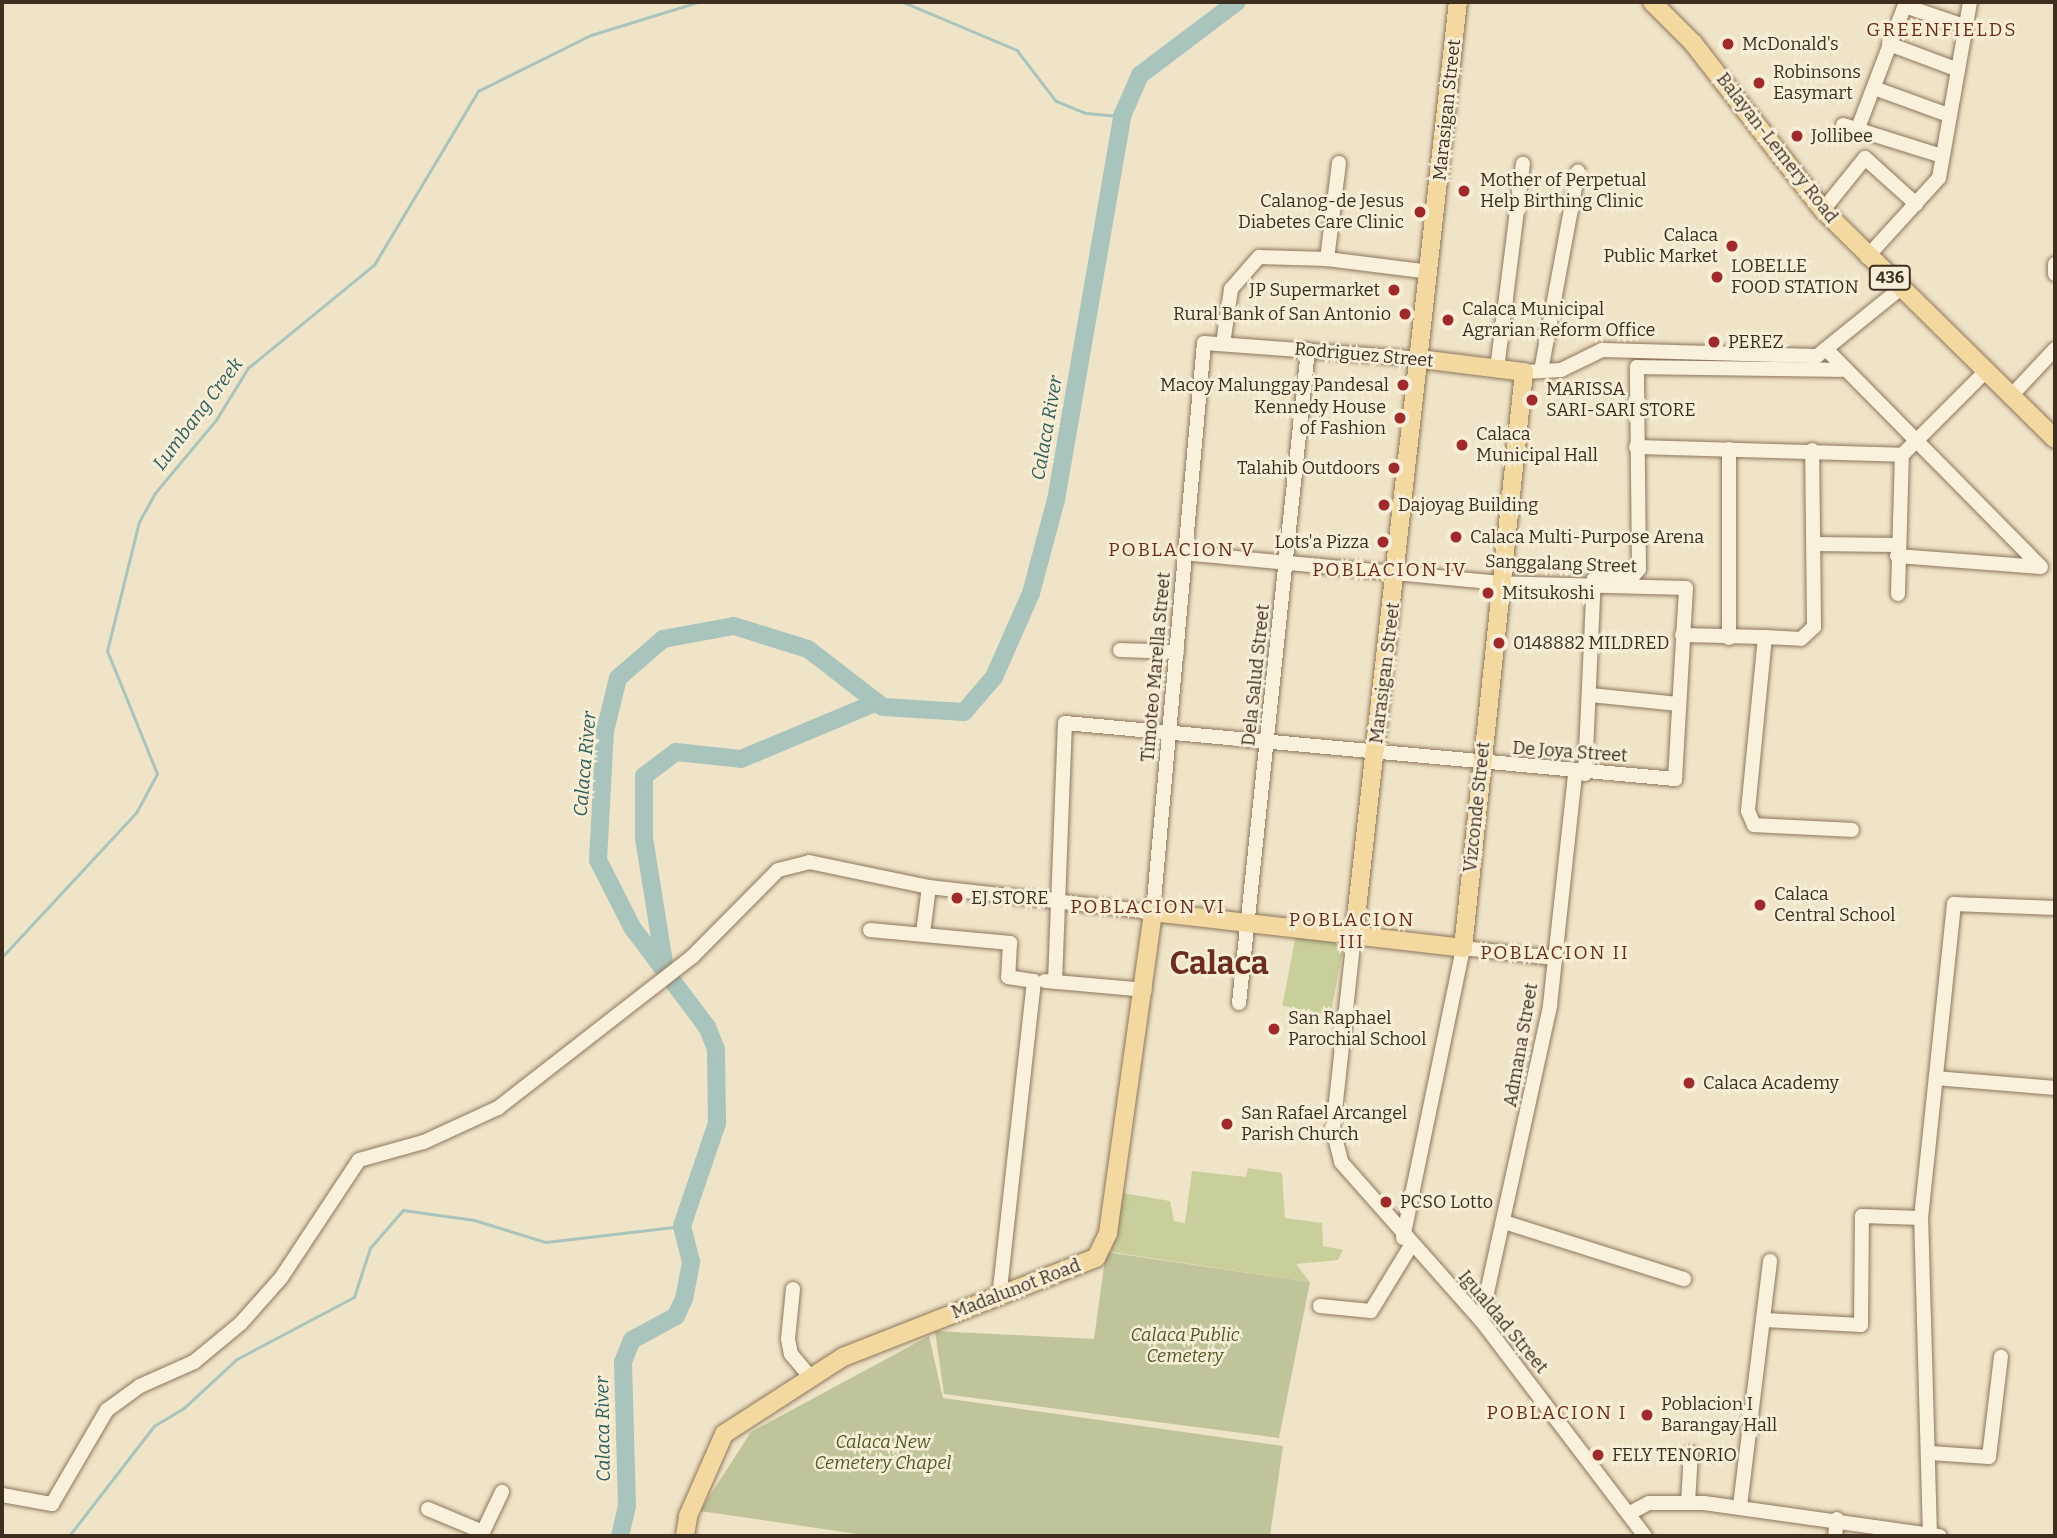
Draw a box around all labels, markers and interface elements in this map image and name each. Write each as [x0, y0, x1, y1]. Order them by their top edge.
district label: GREENFIELDS [1868, 19, 2016, 41]
place label: McDonald's [1742, 33, 1839, 55]
marker: McDonald's [1720, 36, 1736, 52]
street label: Marasigan Street [1429, 38, 1465, 182]
place label: Robinsons Easymart [1773, 62, 1861, 104]
street label: Balayan-Lemery Road [1712, 69, 1842, 227]
marker: Robinsons Easymart [1751, 75, 1767, 91]
place label: Jollibee [1811, 125, 1873, 147]
marker: Jollibee [1789, 128, 1805, 144]
place label: Mother of Perpetual Help Birthing Clinic [1480, 170, 1647, 212]
marker: Mother of Perpetual Help Birthing Clinic [1454, 181, 1474, 201]
place label: Calanog-de Jesus Diabetes Care Clinic [1238, 191, 1404, 234]
marker: Calanog-de Jesus Diabetes Care Clinic [1410, 202, 1430, 222]
place label: Calaca Public Market [1603, 225, 1718, 268]
marker: Calaca Public Market [1724, 238, 1740, 254]
place label: LOBELLE FOOD STATION [1731, 256, 1859, 298]
road number: 436 [1867, 266, 1913, 290]
marker: LOBELLE FOOD STATION [1709, 269, 1725, 285]
place label: JP Supermarket [1249, 279, 1380, 301]
marker: JP Supermarket [1386, 282, 1402, 298]
place label: Calaca Municipal Agrarian Reform Office [1462, 299, 1655, 342]
place label: Rural Bank of San Antonio [1173, 303, 1391, 325]
marker: Rural Bank of San Antonio [1397, 306, 1413, 322]
marker: Calaca Municipal Agrarian Reform Office [1440, 312, 1456, 328]
place label: PEREZ [1728, 331, 1784, 353]
marker: PEREZ [1706, 334, 1722, 350]
street label: Rodriguez Street [1293, 338, 1435, 372]
water label: Lumbang Creek [148, 353, 248, 475]
water label: Calaca River [1027, 374, 1067, 482]
place label: Macoy Malunggay Pandesal [1160, 374, 1389, 396]
marker: Macoy Malunggay Pandesal [1395, 377, 1411, 393]
place label: MARISSA SARI-SARI STORE [1546, 379, 1696, 422]
marker: MARISSA SARI-SARI STORE [1524, 392, 1540, 408]
place label: Kennedy House of Fashion [1254, 397, 1386, 440]
marker: Kennedy House of Fashion [1392, 410, 1408, 426]
place label: Calaca Municipal Hall [1476, 424, 1598, 466]
marker: Calaca Municipal Hall [1454, 437, 1470, 453]
place label: Talahib Outdoors [1237, 457, 1380, 479]
marker: Talahib Outdoors [1386, 460, 1402, 476]
place label: Dajoyag Building [1398, 494, 1538, 516]
marker: Dajoyag Building [1376, 497, 1392, 513]
place label: Calaca Multi-Purpose Arena [1470, 526, 1704, 548]
marker: Calaca Multi-Purpose Arena [1448, 529, 1464, 545]
place label: Lots'a Pizza [1274, 531, 1369, 553]
marker: Lots'a Pizza [1375, 534, 1391, 550]
district label: POBLACION V [1110, 539, 1254, 561]
street label: Sanggalang Street [1485, 551, 1637, 577]
district label: POBLACION IV [1314, 559, 1466, 581]
street label: Timoteo Marella Street [1137, 571, 1175, 763]
place label: Mitsukoshi [1502, 582, 1595, 604]
marker: Mitsukoshi [1480, 585, 1496, 601]
street label: Marasigan Street [1366, 601, 1404, 745]
street label: Dela Salud Street [1238, 603, 1274, 747]
place label: 0148882 MILDRED [1513, 632, 1669, 654]
marker: 0148882 MILDRED [1491, 635, 1507, 651]
water label: Calaca River [569, 710, 601, 818]
street label: De Joya Street [1512, 737, 1628, 767]
street label: Vizconde Street [1459, 741, 1495, 873]
place label: Calaca Central School [1774, 884, 1895, 926]
place label: EJ STORE [971, 887, 1048, 909]
marker: EJ STORE [949, 890, 965, 906]
district label: POBLACION VI [1072, 896, 1224, 918]
marker: Calaca Central School [1752, 897, 1768, 913]
district label: POBLACION III [1290, 909, 1414, 953]
district label: POBLACION II [1482, 942, 1628, 964]
district label: Calaca [1169, 944, 1269, 982]
street label: Admana Street [1499, 981, 1543, 1109]
place label: San Raphael Parochial School [1288, 1008, 1426, 1050]
marker: San Raphael Parochial School [1266, 1021, 1282, 1037]
place label: Calaca Academy [1703, 1072, 1839, 1094]
marker: Calaca Academy [1681, 1075, 1697, 1091]
place label: San Rafael Arcangel Parish Church [1241, 1103, 1407, 1146]
marker: San Rafael Arcangel Parish Church [1219, 1116, 1235, 1132]
place label: PCSO Lotto [1400, 1191, 1493, 1213]
marker: PCSO Lotto [1378, 1194, 1394, 1210]
street label: Madalunot Road [948, 1254, 1084, 1324]
street label: Igualdad Street [1454, 1266, 1552, 1378]
park label: Calaca Public Cemetery [1131, 1325, 1239, 1368]
water label: Calaca River [591, 1376, 615, 1482]
place label: Poblacion I Barangay Hall [1661, 1394, 1777, 1436]
district label: POBLACION I [1488, 1402, 1626, 1424]
marker: Poblacion I Barangay Hall [1639, 1407, 1655, 1423]
park label: Calaca New Cemetery Chapel [815, 1432, 951, 1474]
place label: FELY TENORIO [1612, 1444, 1737, 1466]
marker: FELY TENORIO [1590, 1447, 1606, 1463]

